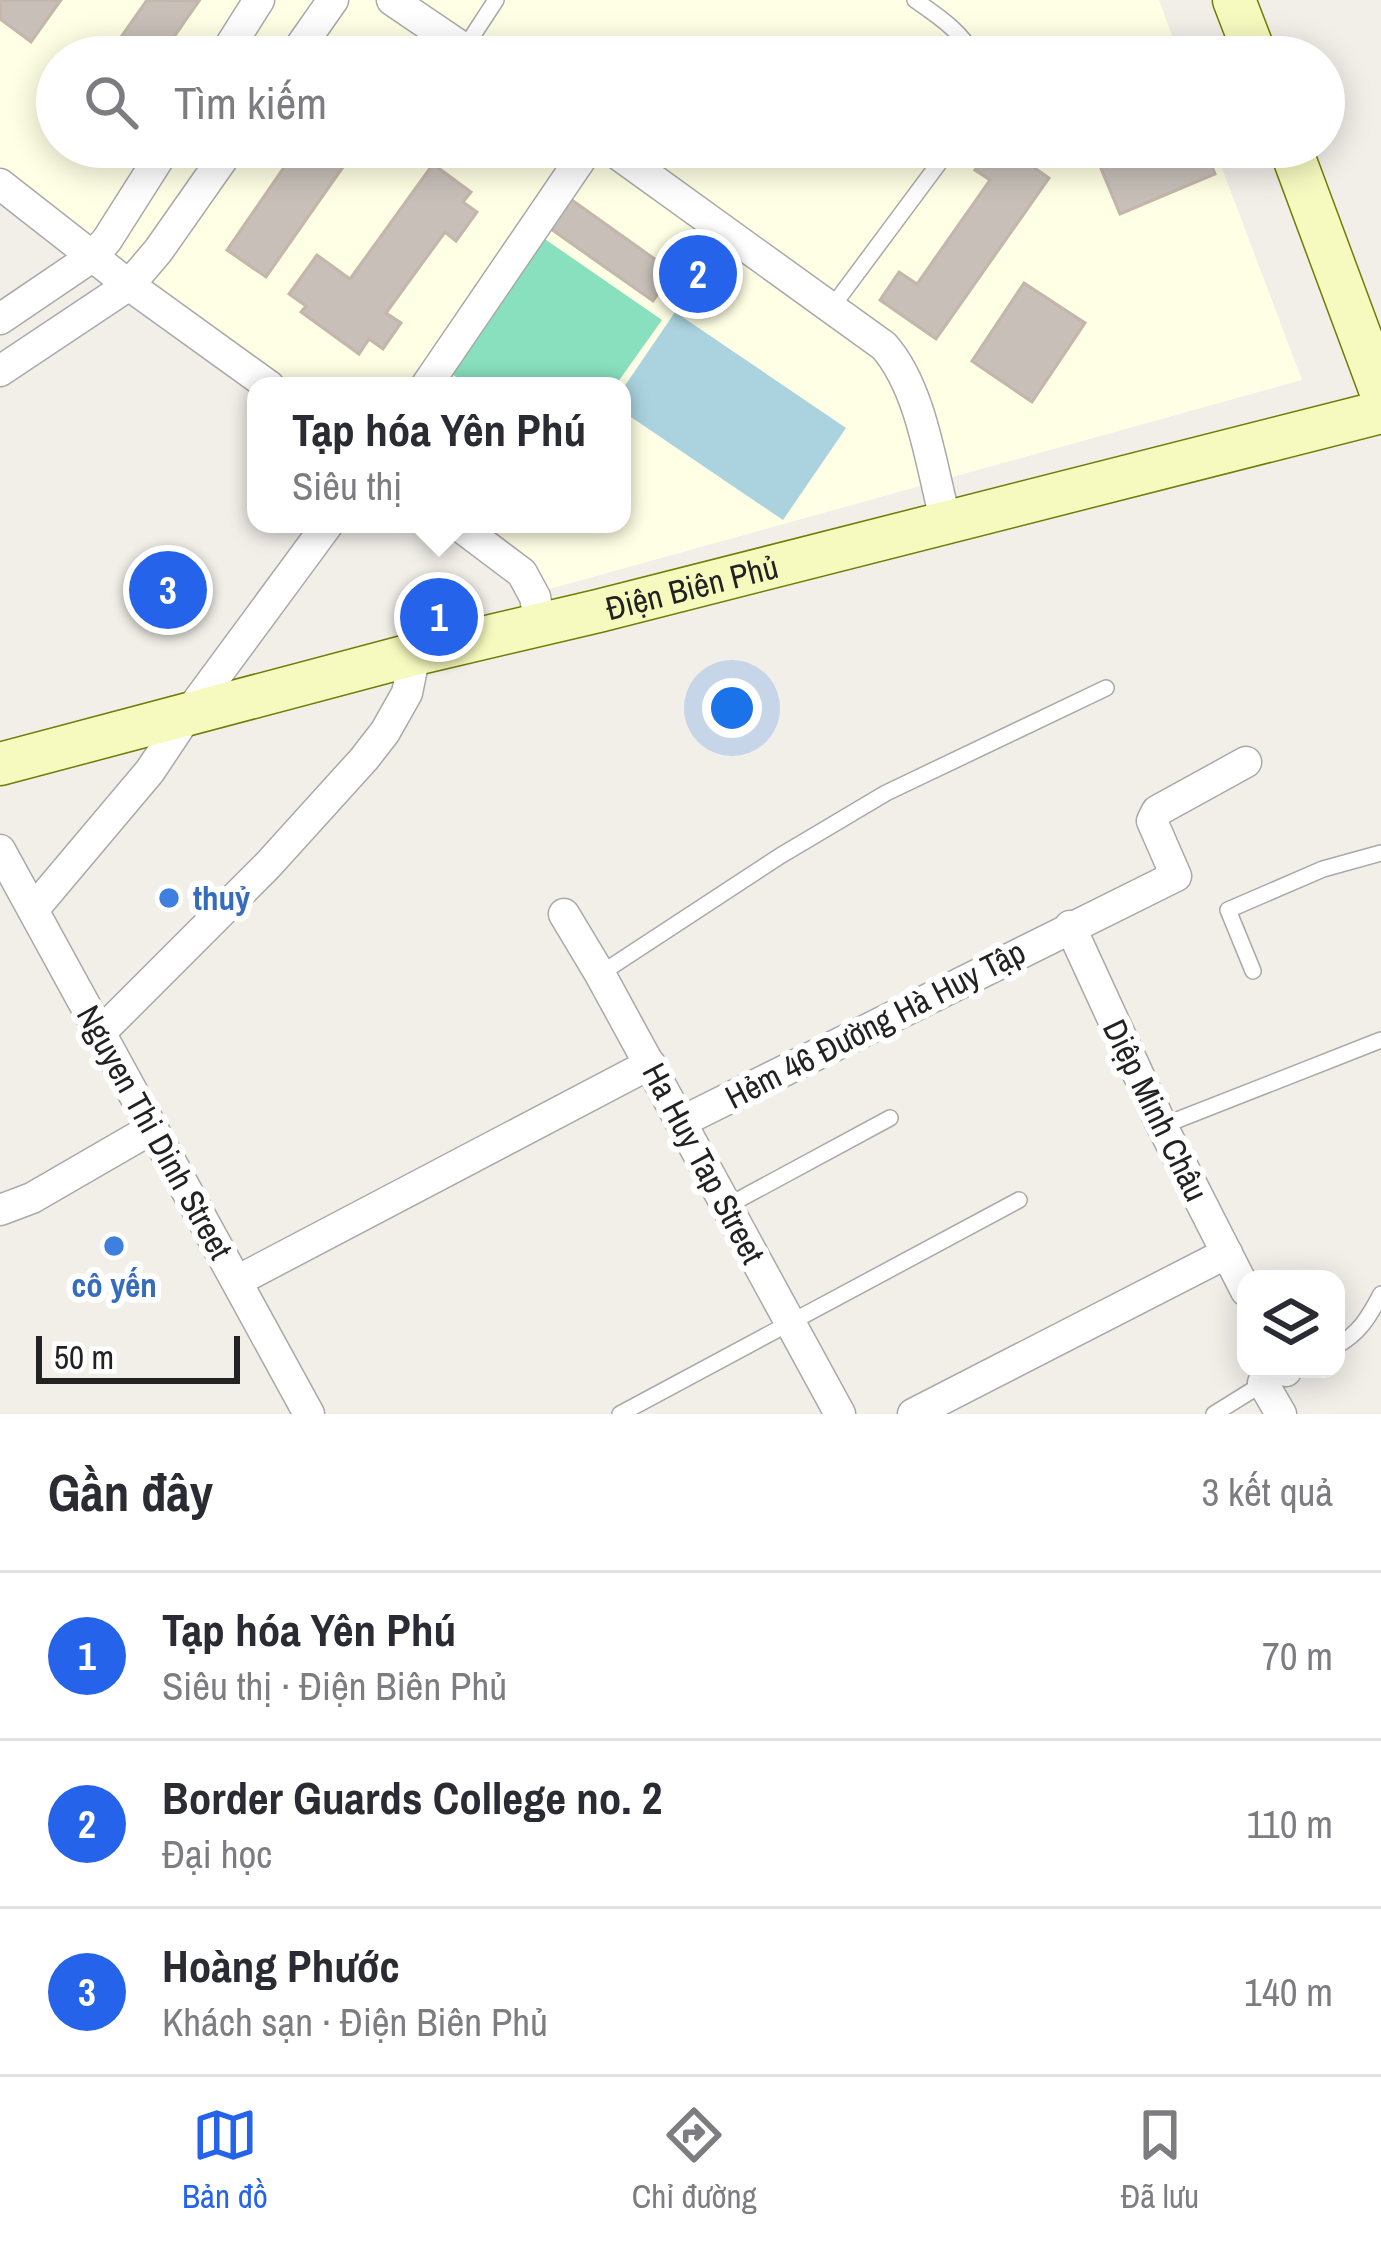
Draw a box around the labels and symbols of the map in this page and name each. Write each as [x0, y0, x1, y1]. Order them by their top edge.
pin: 2 [659, 229, 737, 319]
street label: Điện Biên Phủ [601, 544, 782, 630]
pin: 3 [129, 545, 207, 635]
pin: 1 [400, 572, 478, 662]
your location [702, 678, 762, 738]
place label: thuỷ [193, 876, 250, 920]
marker: thuỷ [156, 885, 182, 911]
street label: Hẻm 46 Đường Hà Huy Tập [718, 929, 1032, 1119]
street label: Nguyen Thi Dinh Street [67, 997, 243, 1267]
street label: Diệp Minh Châu [1093, 1012, 1219, 1208]
street label: Ha Huy Tap Street [633, 1055, 775, 1271]
marker: cô yến [101, 1233, 127, 1259]
place label: cô yến [71, 1263, 157, 1307]
scale bar [36, 1330, 240, 1383]

